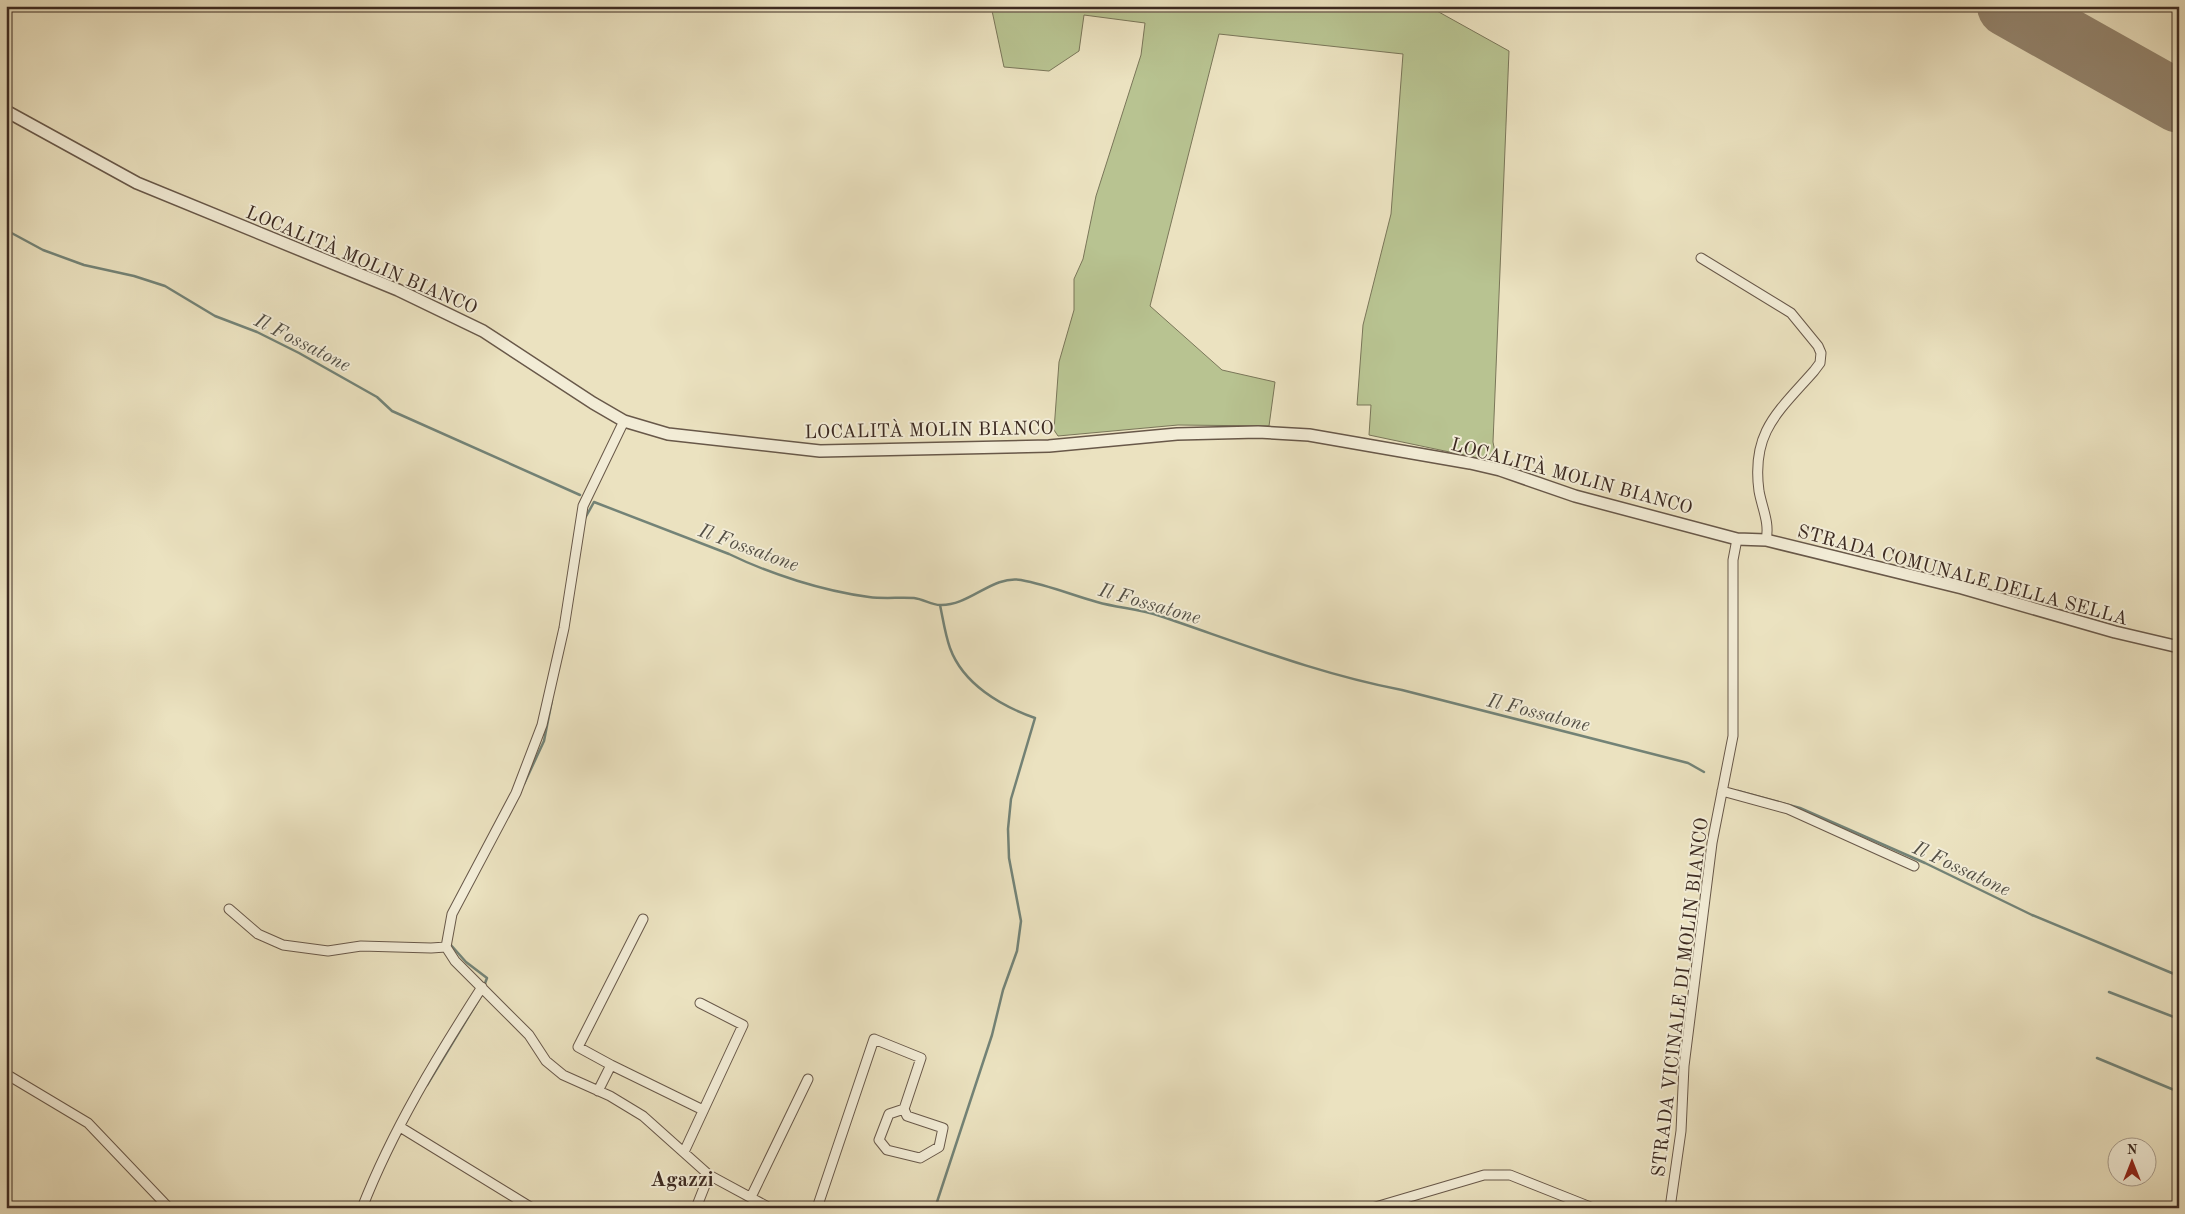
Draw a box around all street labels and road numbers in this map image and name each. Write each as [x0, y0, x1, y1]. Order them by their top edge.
street label: LOCALITÀ MOLIN BIANCO [242, 200, 481, 319]
street label: LOCALITÀ MOLIN BIANCO [804, 416, 1054, 443]
street label: LOCALITÀ MOLIN BIANCO [1448, 432, 1695, 519]
street label: STRADA COMUNALE DELLA SELLA [1795, 523, 2130, 630]
street label: STRADA VICINALE DI MOLIN BIANCO [1650, 817, 1713, 1178]

